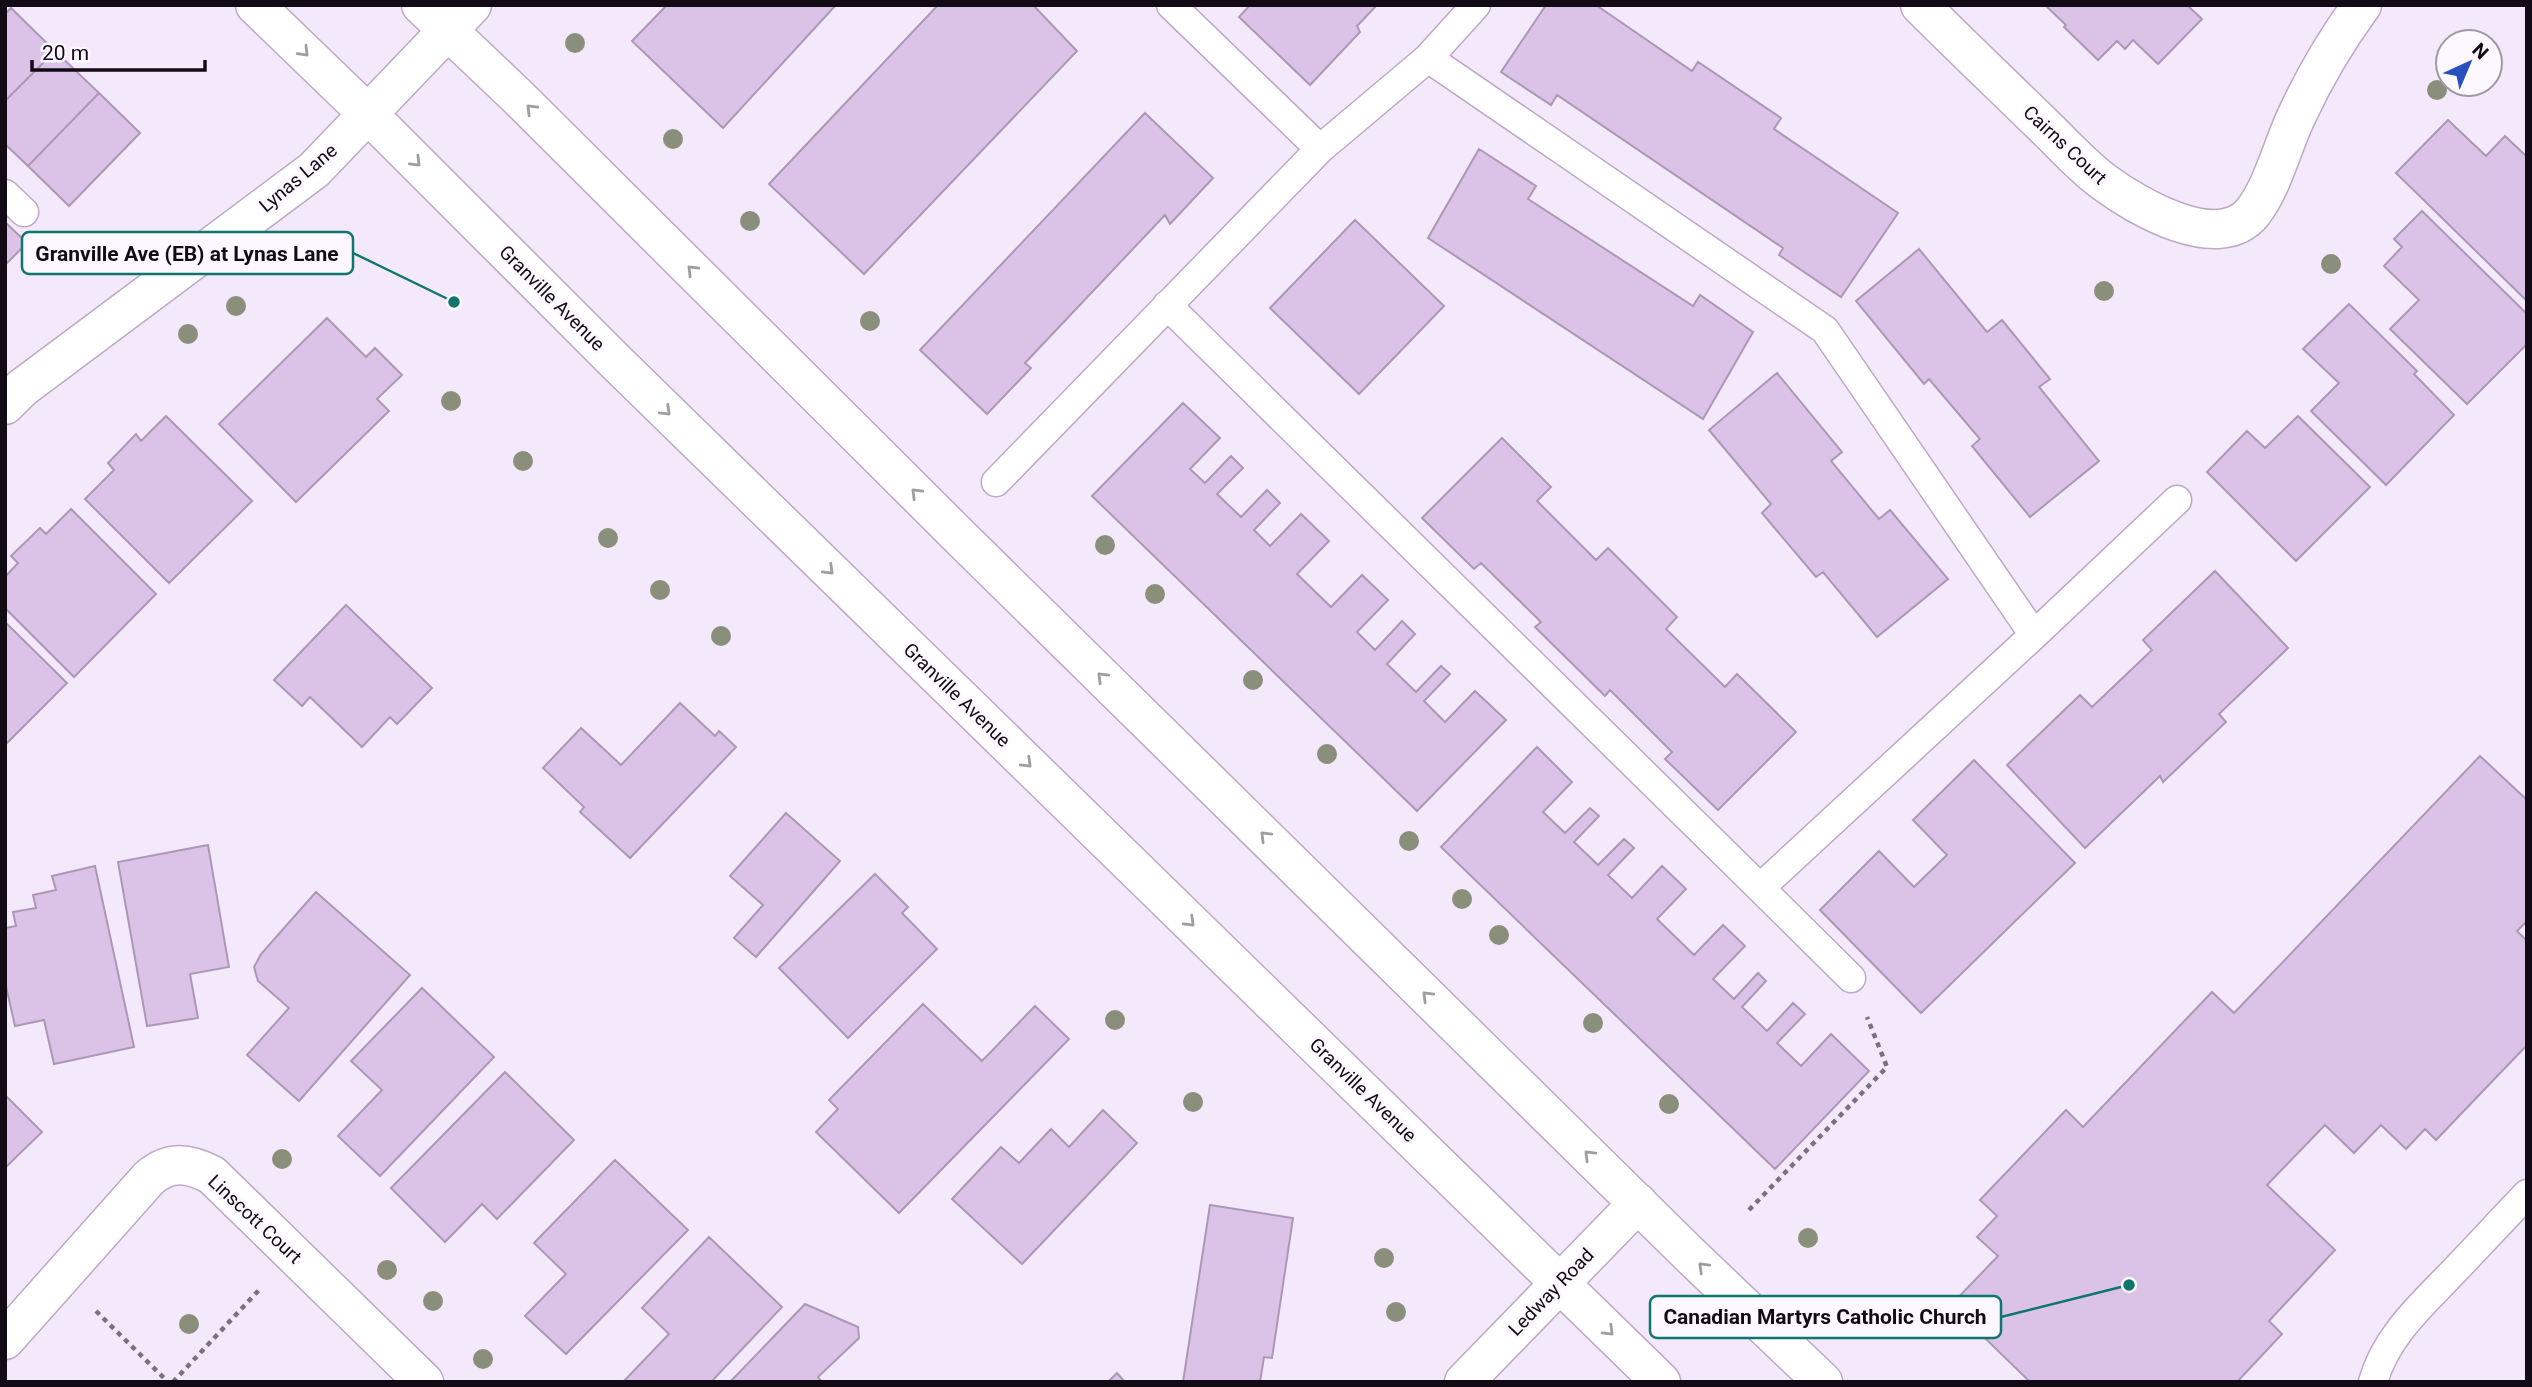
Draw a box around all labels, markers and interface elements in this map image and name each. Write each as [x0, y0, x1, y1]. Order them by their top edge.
scale bar [32, 28, 205, 72]
north arrow [2434, 28, 2504, 98]
text: N [2468, 38, 2493, 64]
text: 20 m [42, 41, 89, 65]
one-way arrow [296, 44, 309, 57]
street label: Cairns Court [2019, 101, 2111, 189]
one-way arrow [526, 105, 539, 118]
street label: Lynas Lane [254, 139, 342, 217]
one-way arrow [408, 154, 420, 166]
callout: Granville Ave (EB) at Lynas Lane [22, 232, 353, 274]
street label: Granville Avenue [494, 240, 610, 356]
text: Granville Ave (EB) at Lynas Lane [35, 242, 339, 266]
one-way arrow [688, 266, 700, 278]
one-way arrow [658, 402, 671, 415]
one-way arrow [911, 488, 924, 501]
one-way arrow [821, 561, 834, 574]
street label: Granville Avenue [899, 638, 1015, 752]
one-way arrow [1098, 672, 1111, 685]
one-way arrow [1019, 754, 1032, 767]
one-way arrow [1260, 832, 1273, 845]
one-way arrow [1182, 913, 1195, 926]
one-way arrow [1422, 991, 1435, 1004]
street label: Granville Avenue [1305, 1033, 1421, 1147]
one-way arrow [1584, 1151, 1597, 1164]
street label: Linscott Court [203, 1170, 307, 1268]
street label: Ledway Road [1504, 1243, 1598, 1341]
one-way arrow [1698, 1263, 1711, 1276]
callout: Canadian Martyrs Catholic Church [1650, 1296, 2001, 1338]
text: Canadian Martyrs Catholic Church [1663, 1305, 1987, 1329]
one-way arrow [1601, 1323, 1614, 1336]

